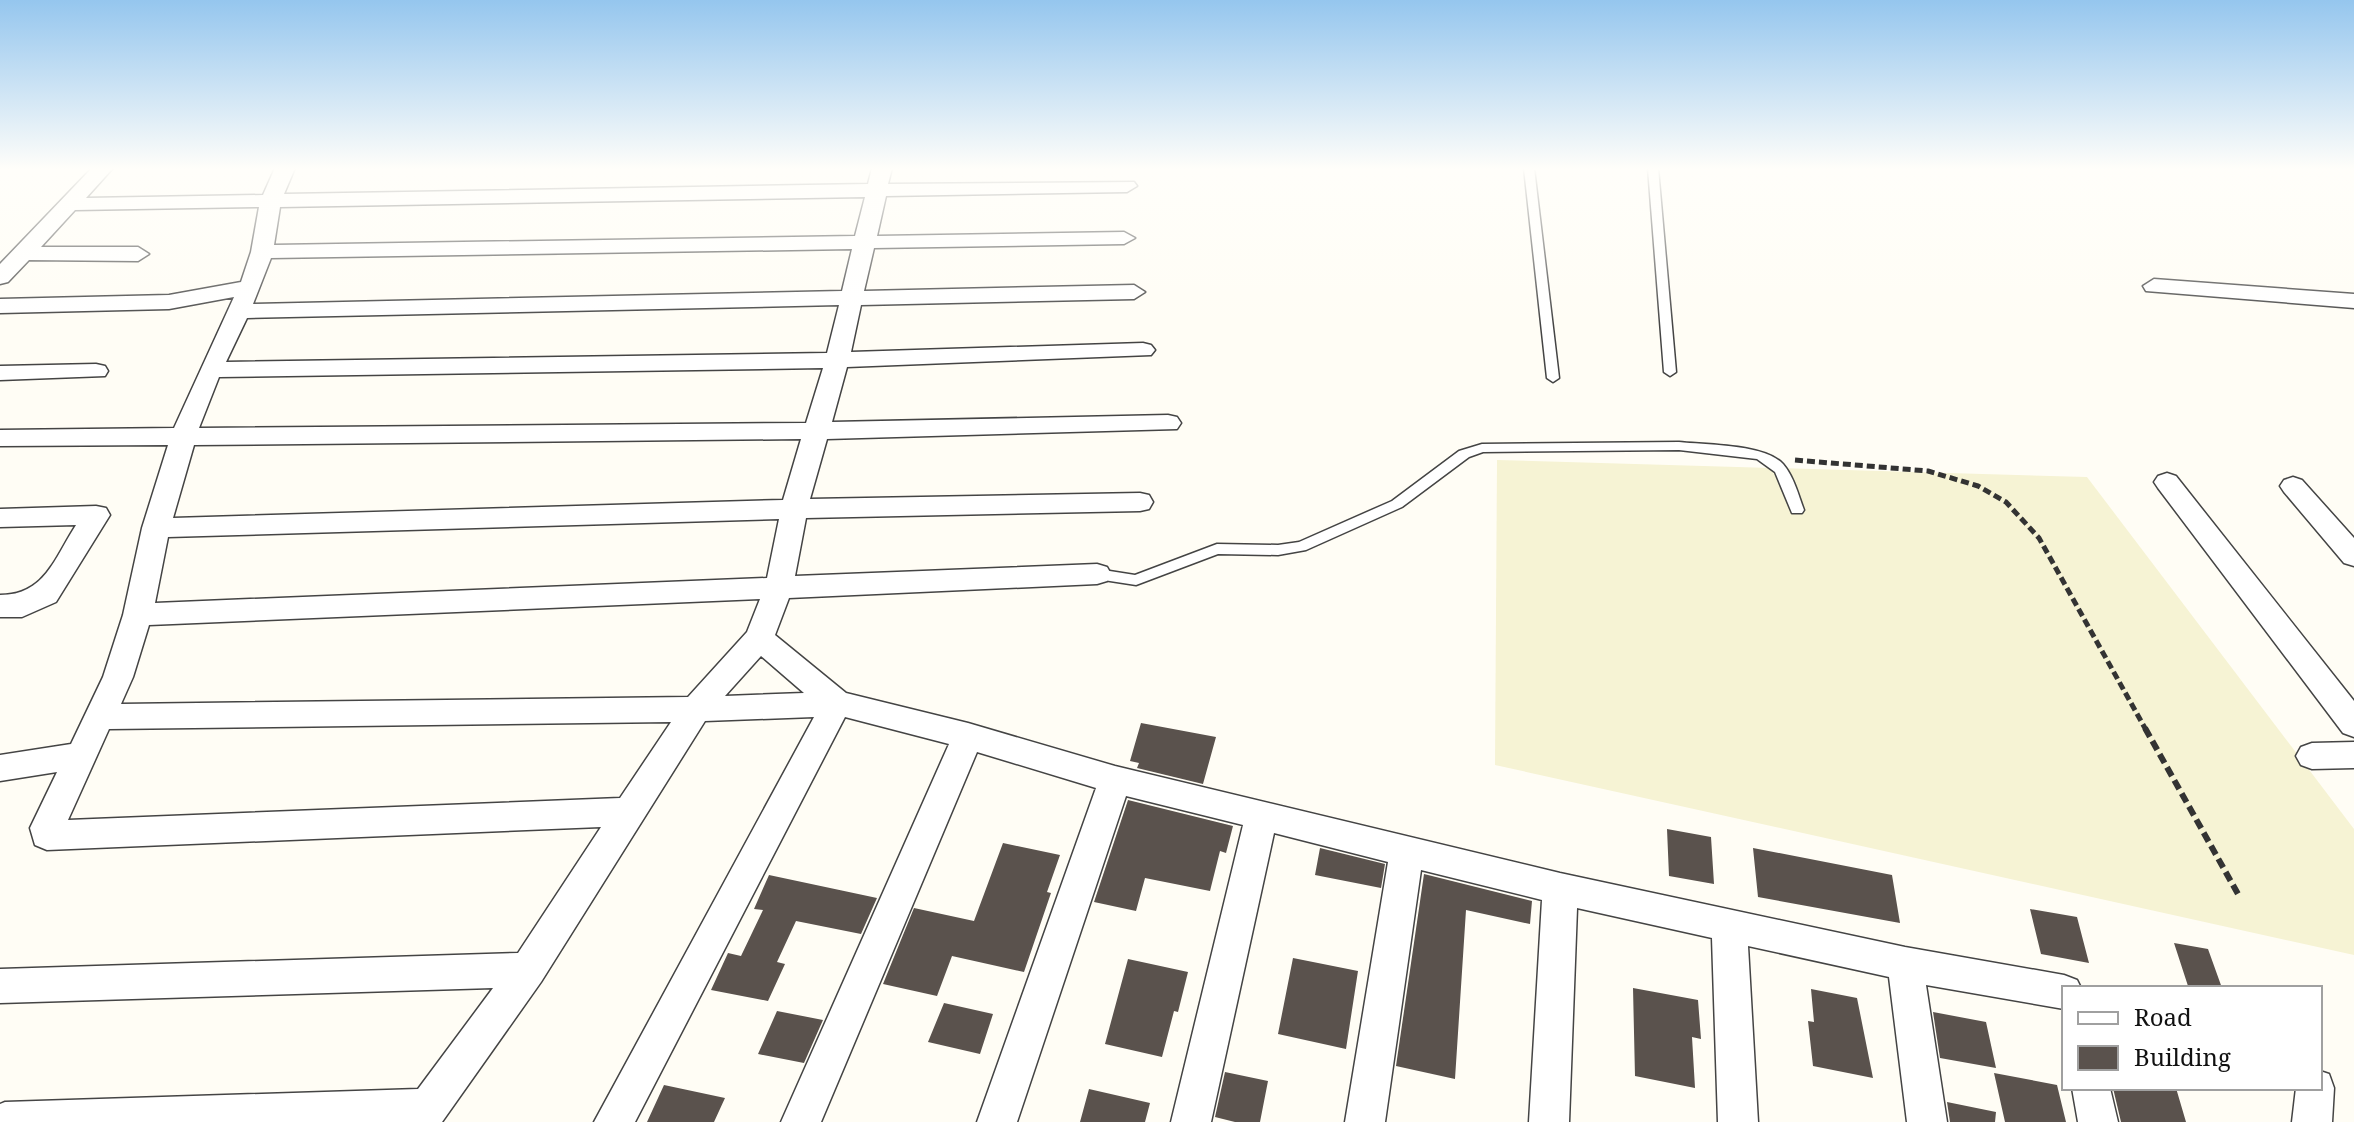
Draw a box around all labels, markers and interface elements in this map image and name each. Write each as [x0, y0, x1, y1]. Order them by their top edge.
legend [2062, 986, 2322, 1090]
text: Road [2134, 1000, 2192, 1033]
text: Building [2134, 1040, 2231, 1073]

